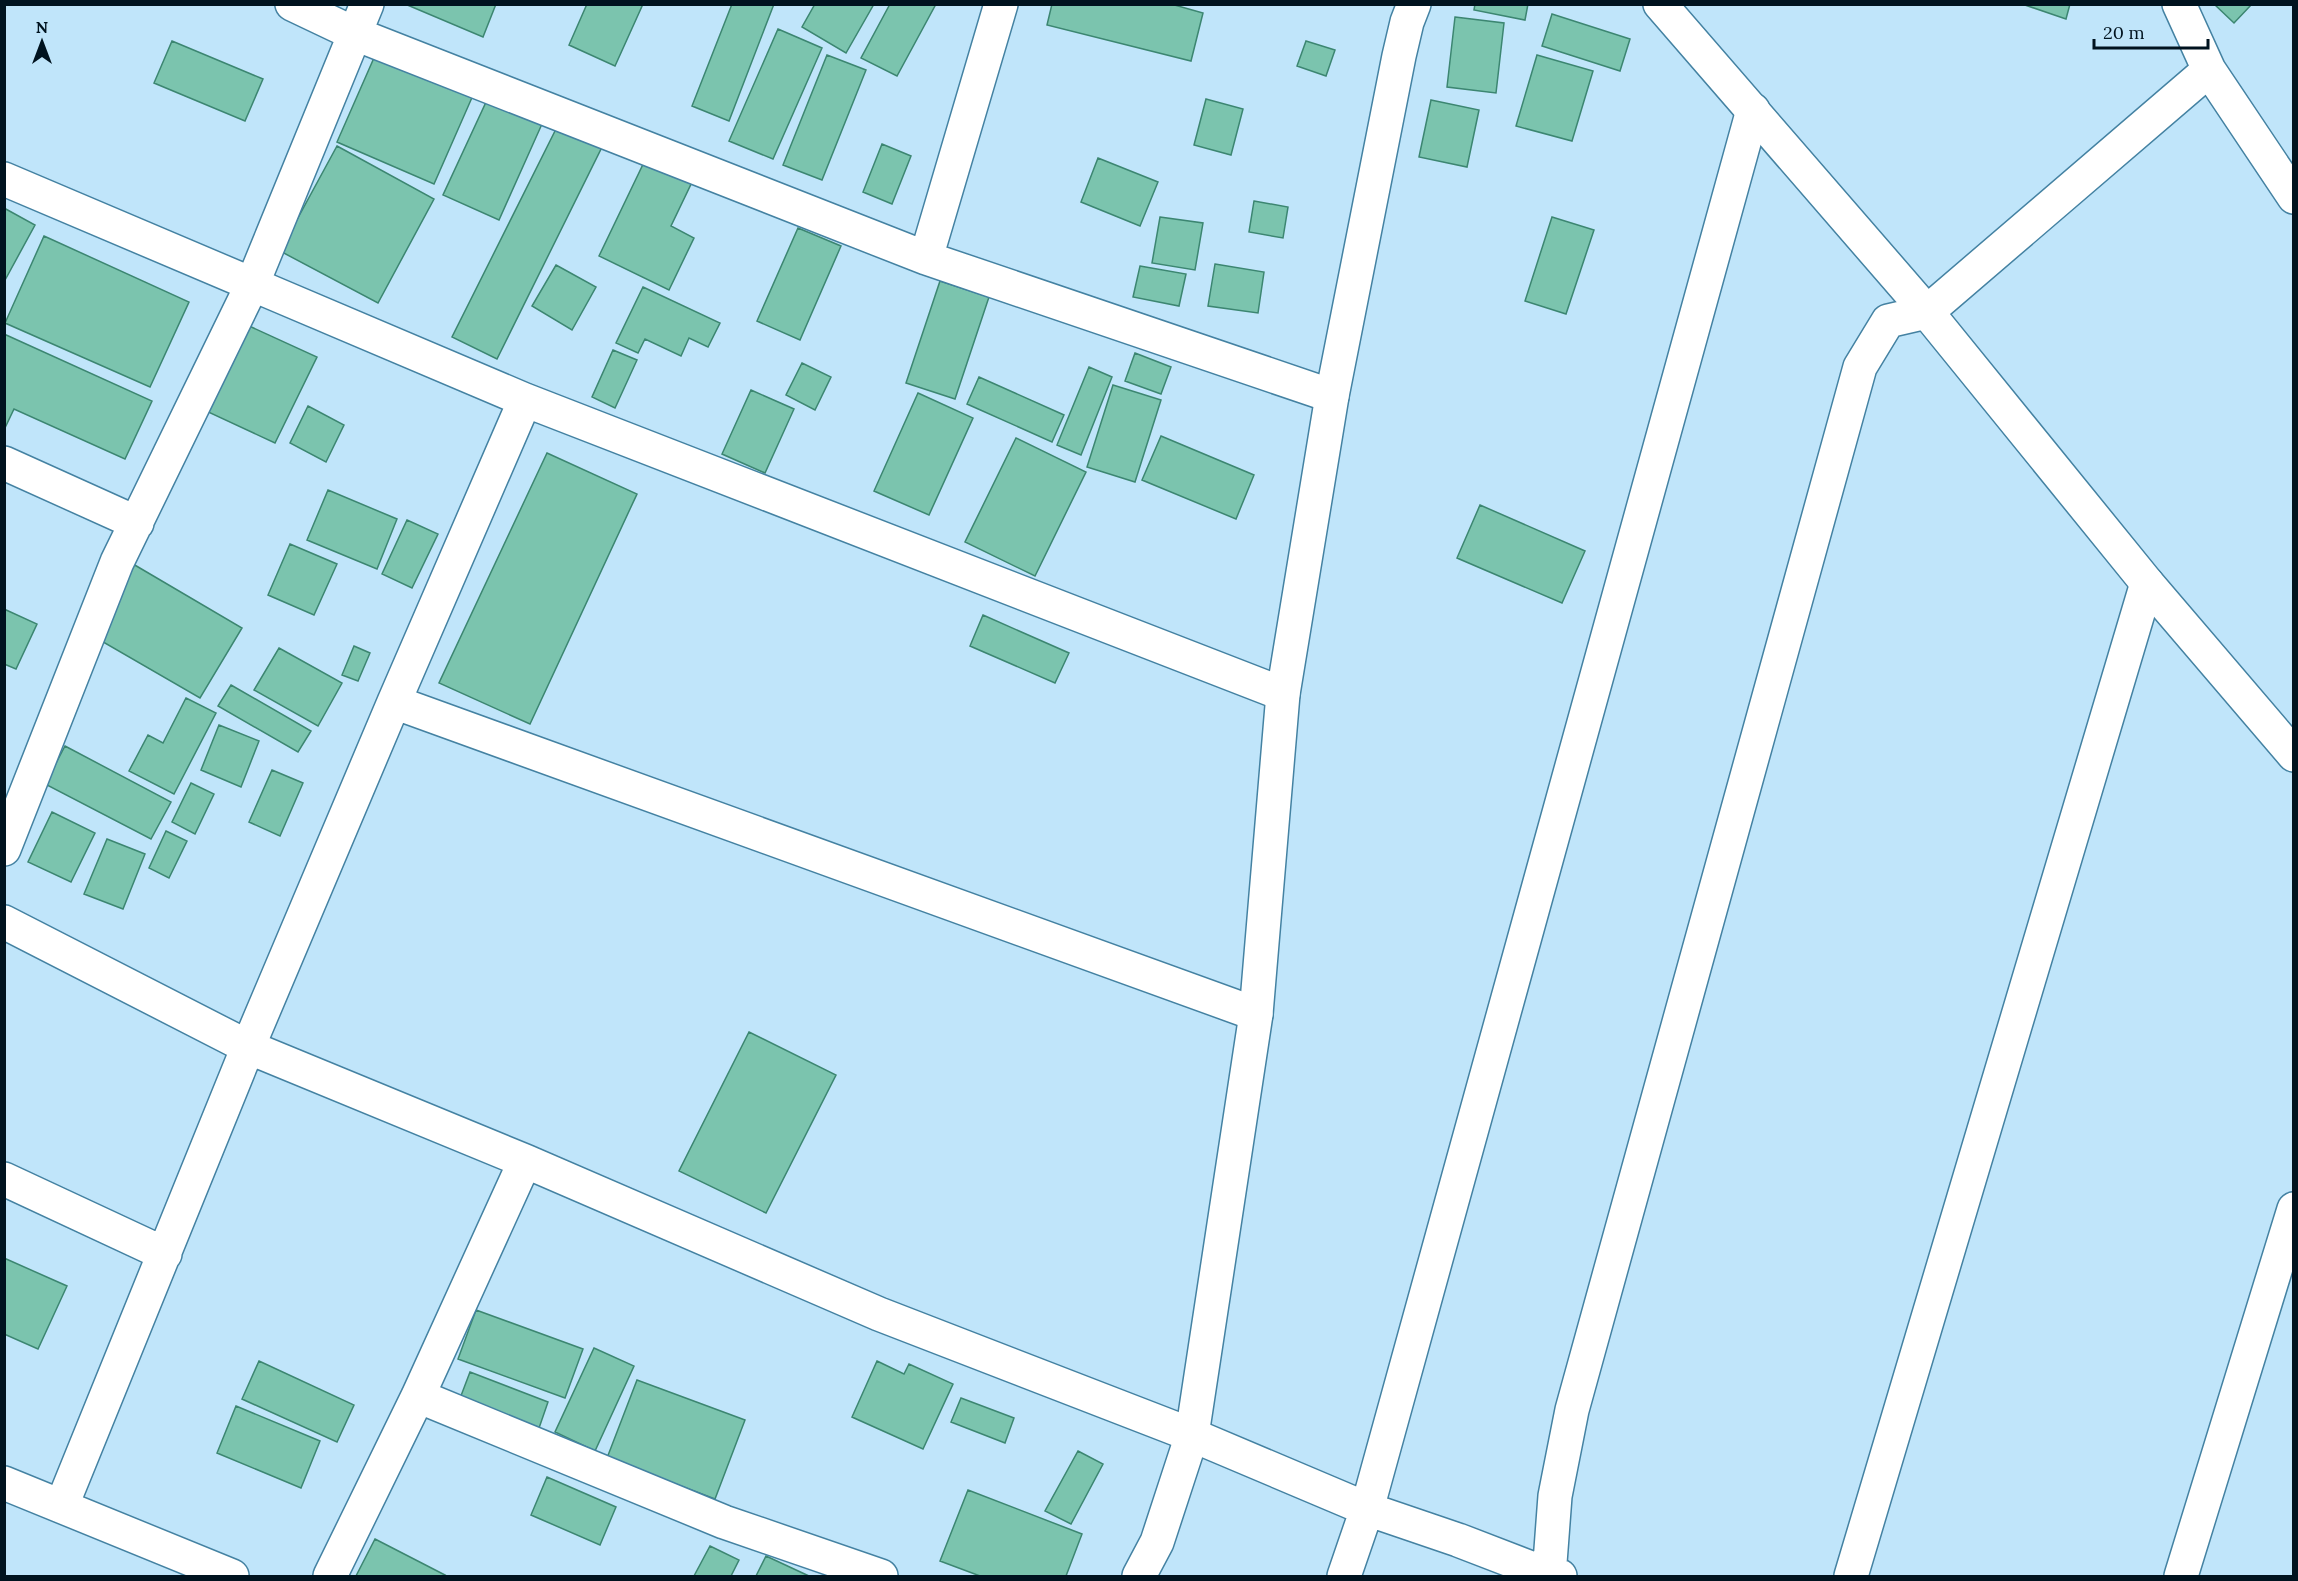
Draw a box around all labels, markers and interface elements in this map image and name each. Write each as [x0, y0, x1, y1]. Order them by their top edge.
north arrow [12, 12, 72, 72]
scale bar [2094, 12, 2208, 50]
text: N [36, 17, 48, 37]
text: 20 m [2103, 21, 2145, 44]

